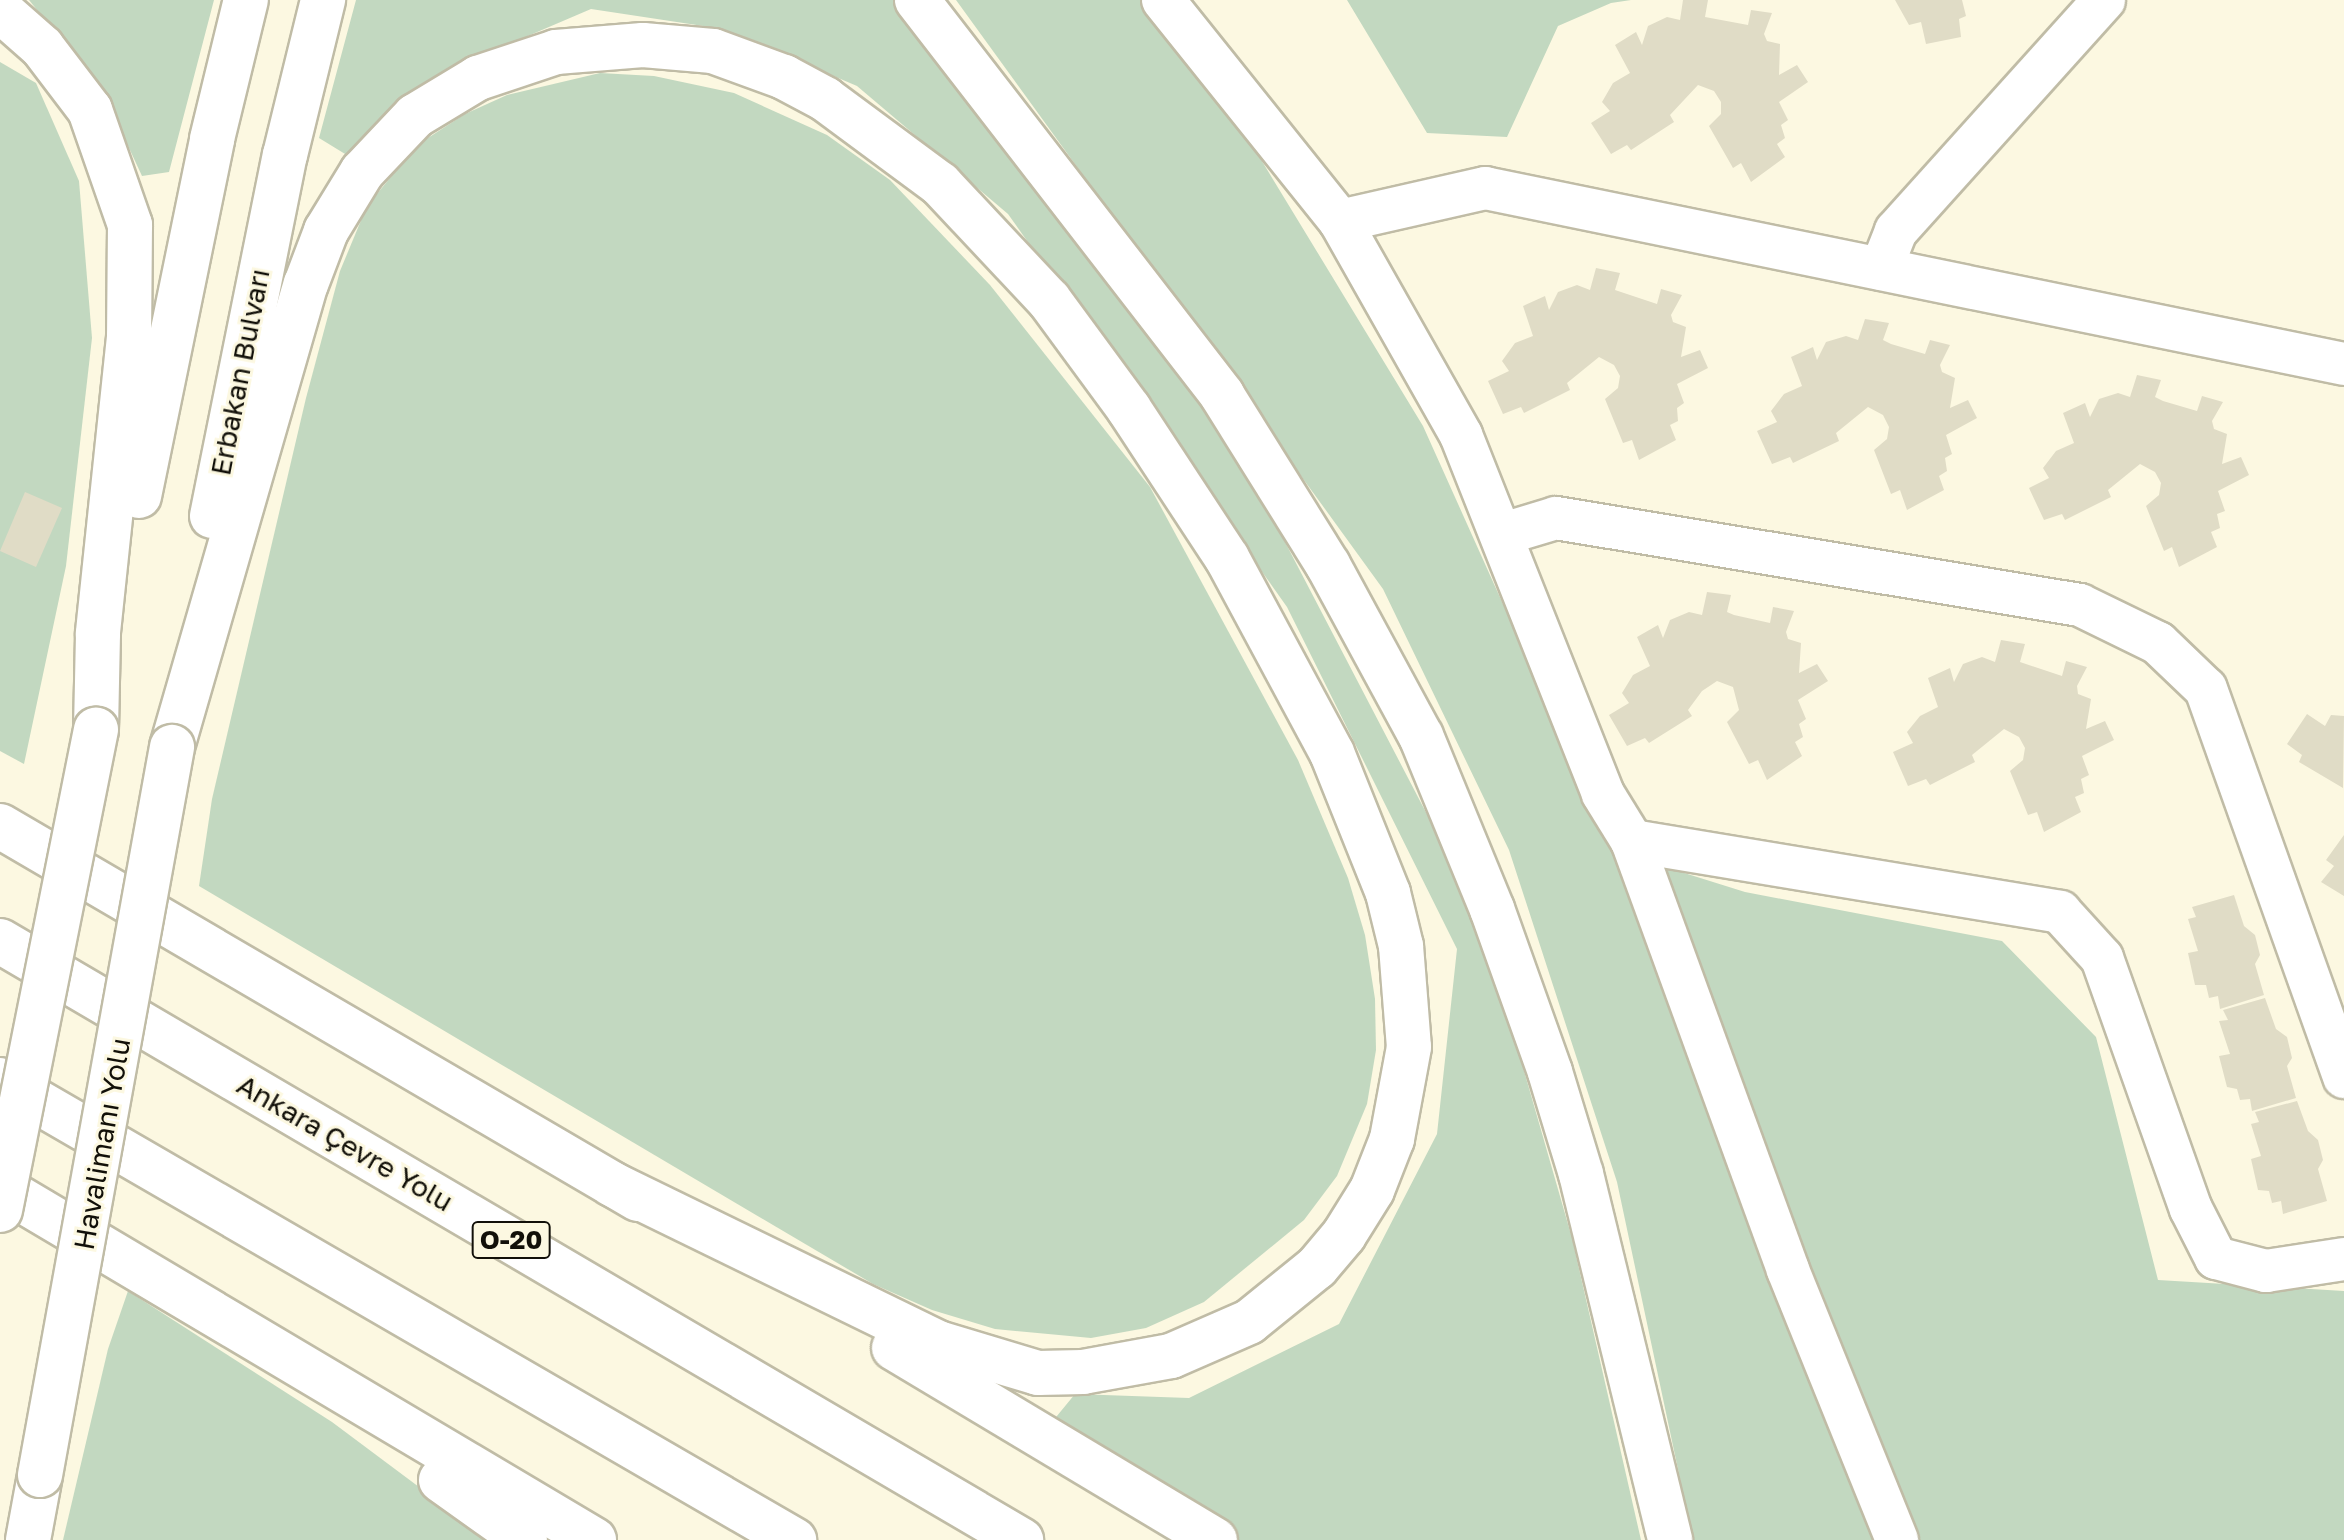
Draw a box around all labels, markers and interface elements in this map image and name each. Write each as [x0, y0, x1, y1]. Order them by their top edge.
street label: Erbakan Bulvarı [203, 266, 277, 478]
street label: Havalimanı Yolu [67, 1036, 137, 1252]
street label: Ankara Çevre Yolu [231, 1068, 459, 1218]
road number: O-20 [471, 1218, 551, 1262]

